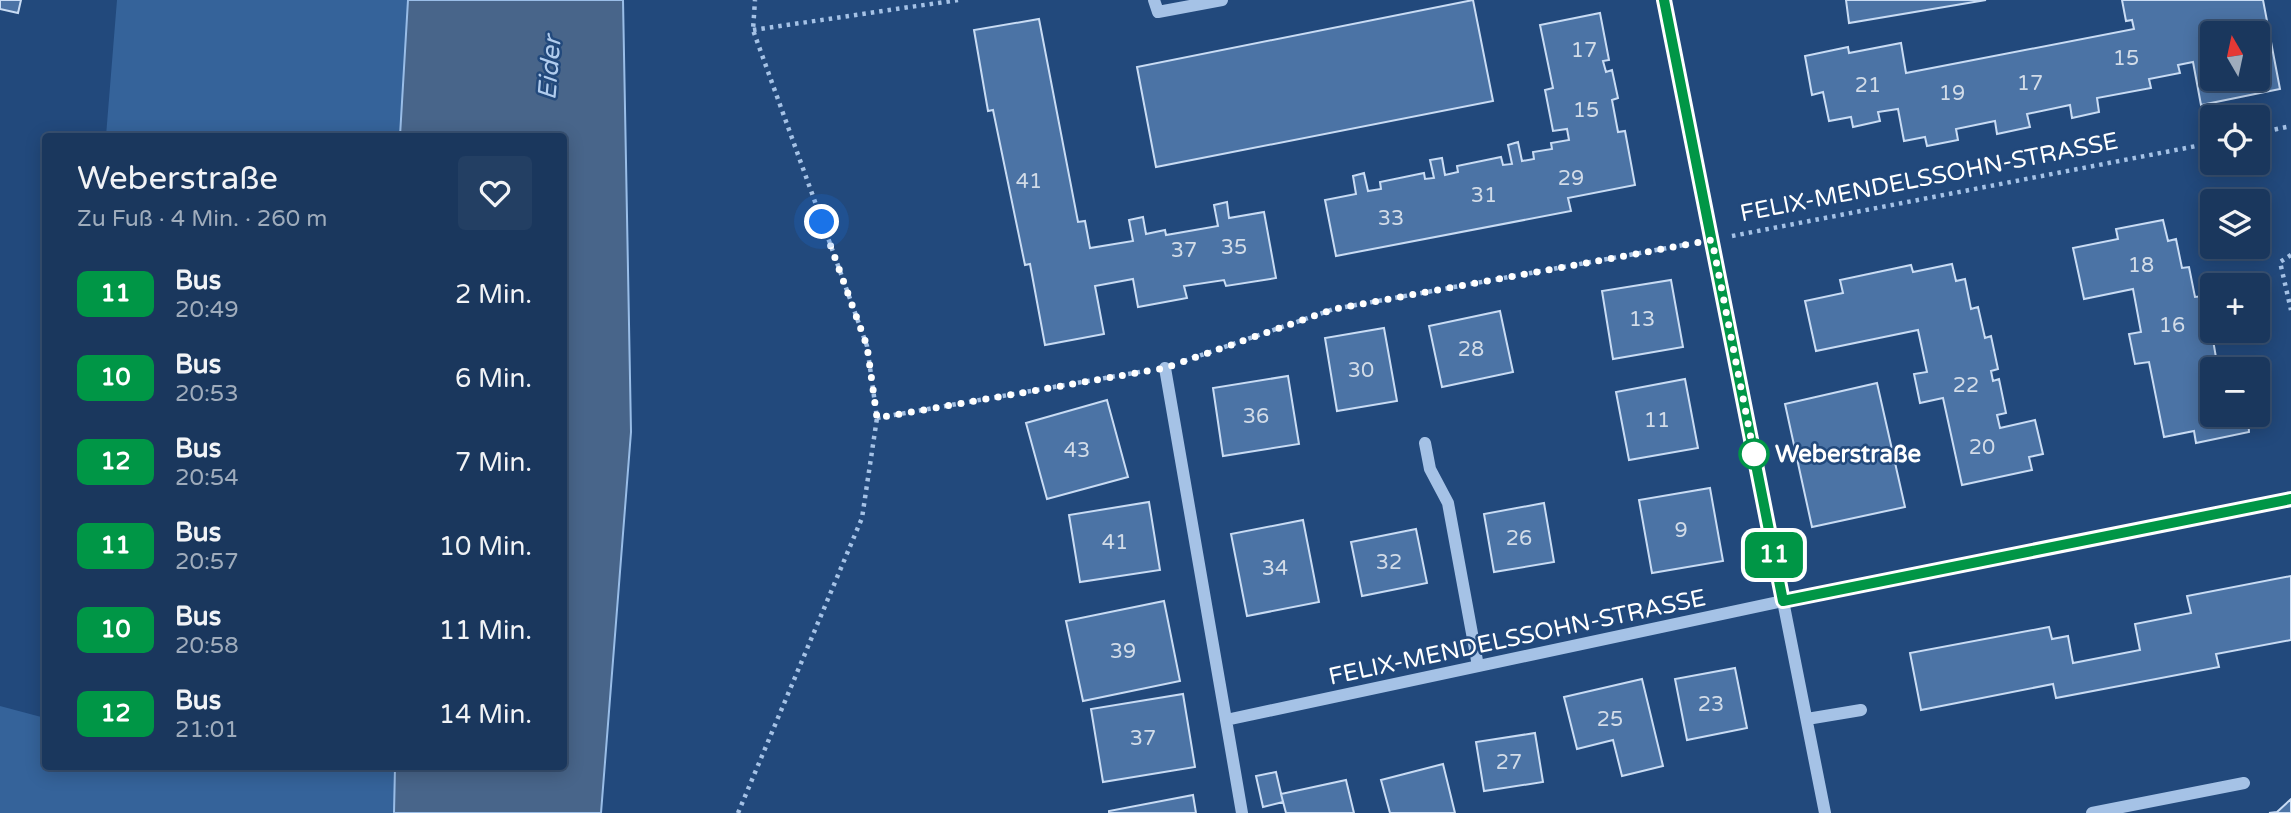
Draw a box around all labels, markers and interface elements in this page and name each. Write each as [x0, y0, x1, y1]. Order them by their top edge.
north arrow [2200, 21, 2270, 91]
map controls [2200, 21, 2270, 427]
water label: Eider [531, 32, 568, 101]
house number: 17 [1571, 38, 1597, 63]
house number: 15 [2113, 46, 2139, 71]
house number: 17 [2017, 71, 2043, 96]
house number: 21 [1855, 73, 1881, 98]
house number: 19 [1939, 81, 1965, 106]
house number: 15 [1573, 98, 1599, 123]
button: locate [2200, 105, 2270, 175]
street label: FELIX-MENDELSSOHN-STRASSE [1737, 127, 2121, 228]
button: heart [458, 156, 532, 230]
text: Weberstraße [77, 159, 278, 198]
house number: 29 [1558, 166, 1584, 191]
house number: 41 [1016, 169, 1042, 194]
house number: 31 [1471, 183, 1497, 208]
button: layers [2200, 189, 2270, 259]
your location [804, 204, 839, 239]
text: Zu Fuß · 4 Min. · 260 m [77, 205, 327, 233]
house number: 33 [1378, 206, 1404, 231]
house number: 35 [1221, 235, 1247, 260]
house number: 37 [1171, 238, 1197, 263]
house number: 18 [2128, 253, 2154, 278]
text: Bus [175, 265, 221, 296]
button: + [2200, 273, 2270, 343]
text: 11 [100, 279, 131, 308]
text: 2 Min. [455, 279, 532, 310]
text: 20:49 [175, 296, 239, 324]
house number: 13 [1629, 307, 1655, 332]
house number: 16 [2159, 313, 2185, 338]
house number: 28 [1458, 337, 1484, 362]
text: Bus [175, 349, 221, 380]
button: − [2200, 357, 2270, 427]
house number: 30 [1348, 358, 1374, 383]
text: 10 [100, 363, 131, 392]
text: 6 Min. [455, 363, 532, 394]
house number: 22 [1953, 373, 1979, 398]
text: 20:53 [175, 380, 239, 408]
house number: 36 [1243, 404, 1269, 429]
house number: 11 [1644, 408, 1670, 433]
text: Bus [175, 433, 221, 464]
house number: 20 [1969, 435, 1995, 460]
house number: 43 [1064, 438, 1090, 463]
marker: Weberstraße [1739, 439, 1769, 469]
place label: Weberstraße [1775, 440, 1922, 469]
text: 12 [100, 447, 131, 476]
text: 7 Min. [455, 447, 532, 478]
text: 20:54 [175, 464, 239, 492]
text: Bus [175, 517, 221, 548]
house number: 9 [1674, 518, 1688, 543]
house number: 26 [1506, 526, 1532, 551]
house number: 41 [1102, 530, 1128, 555]
text: 11 [100, 531, 131, 560]
text: 10 Min. [439, 531, 532, 562]
line badge: 11 [1742, 532, 1806, 578]
text: 11 [1759, 540, 1789, 569]
text: 20:57 [175, 548, 239, 576]
house number: 32 [1376, 550, 1402, 575]
house number: 34 [1262, 556, 1288, 581]
street label: FELIX-MENDELSSOHN-STRASSE [1326, 583, 1708, 692]
text: Bus [175, 601, 221, 632]
text: 10 [100, 615, 131, 644]
text: 11 Min. [439, 615, 532, 646]
text: 20:58 [175, 632, 239, 660]
house number: 39 [1110, 639, 1136, 664]
text: Bus [175, 685, 221, 716]
house number: 23 [1698, 692, 1724, 717]
text: 12 [100, 699, 131, 728]
text: 14 Min. [439, 699, 532, 730]
house number: 25 [1597, 707, 1623, 732]
text: 21:01 [175, 716, 239, 744]
house number: 37 [1130, 726, 1156, 751]
house number: 27 [1496, 750, 1522, 775]

